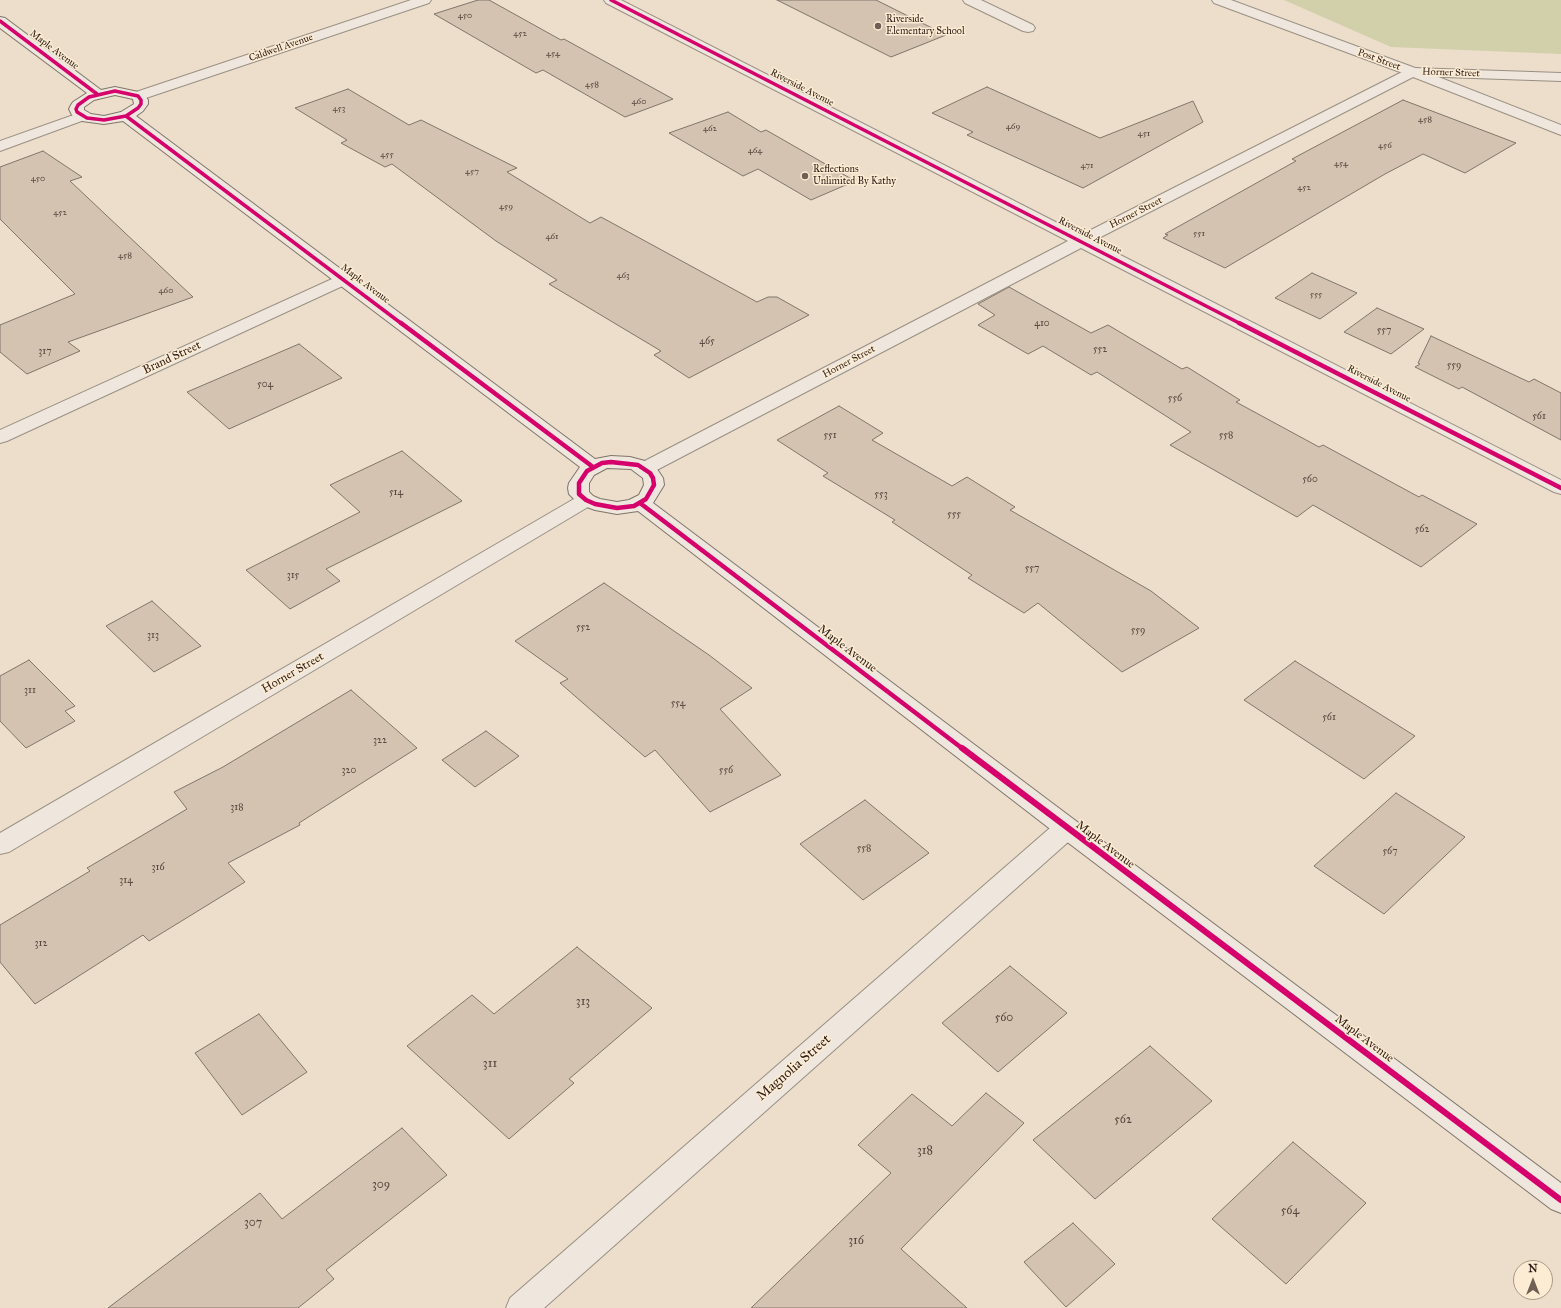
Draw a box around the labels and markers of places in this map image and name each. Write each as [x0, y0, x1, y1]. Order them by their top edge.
place label: Riverside Elementary School [886, 14, 965, 38]
marker: Riverside Elementary School [873, 21, 883, 31]
place label: Reflections Unlimited By Kathy [813, 164, 896, 188]
marker: Reflections Unlimited By Kathy [800, 171, 810, 181]

